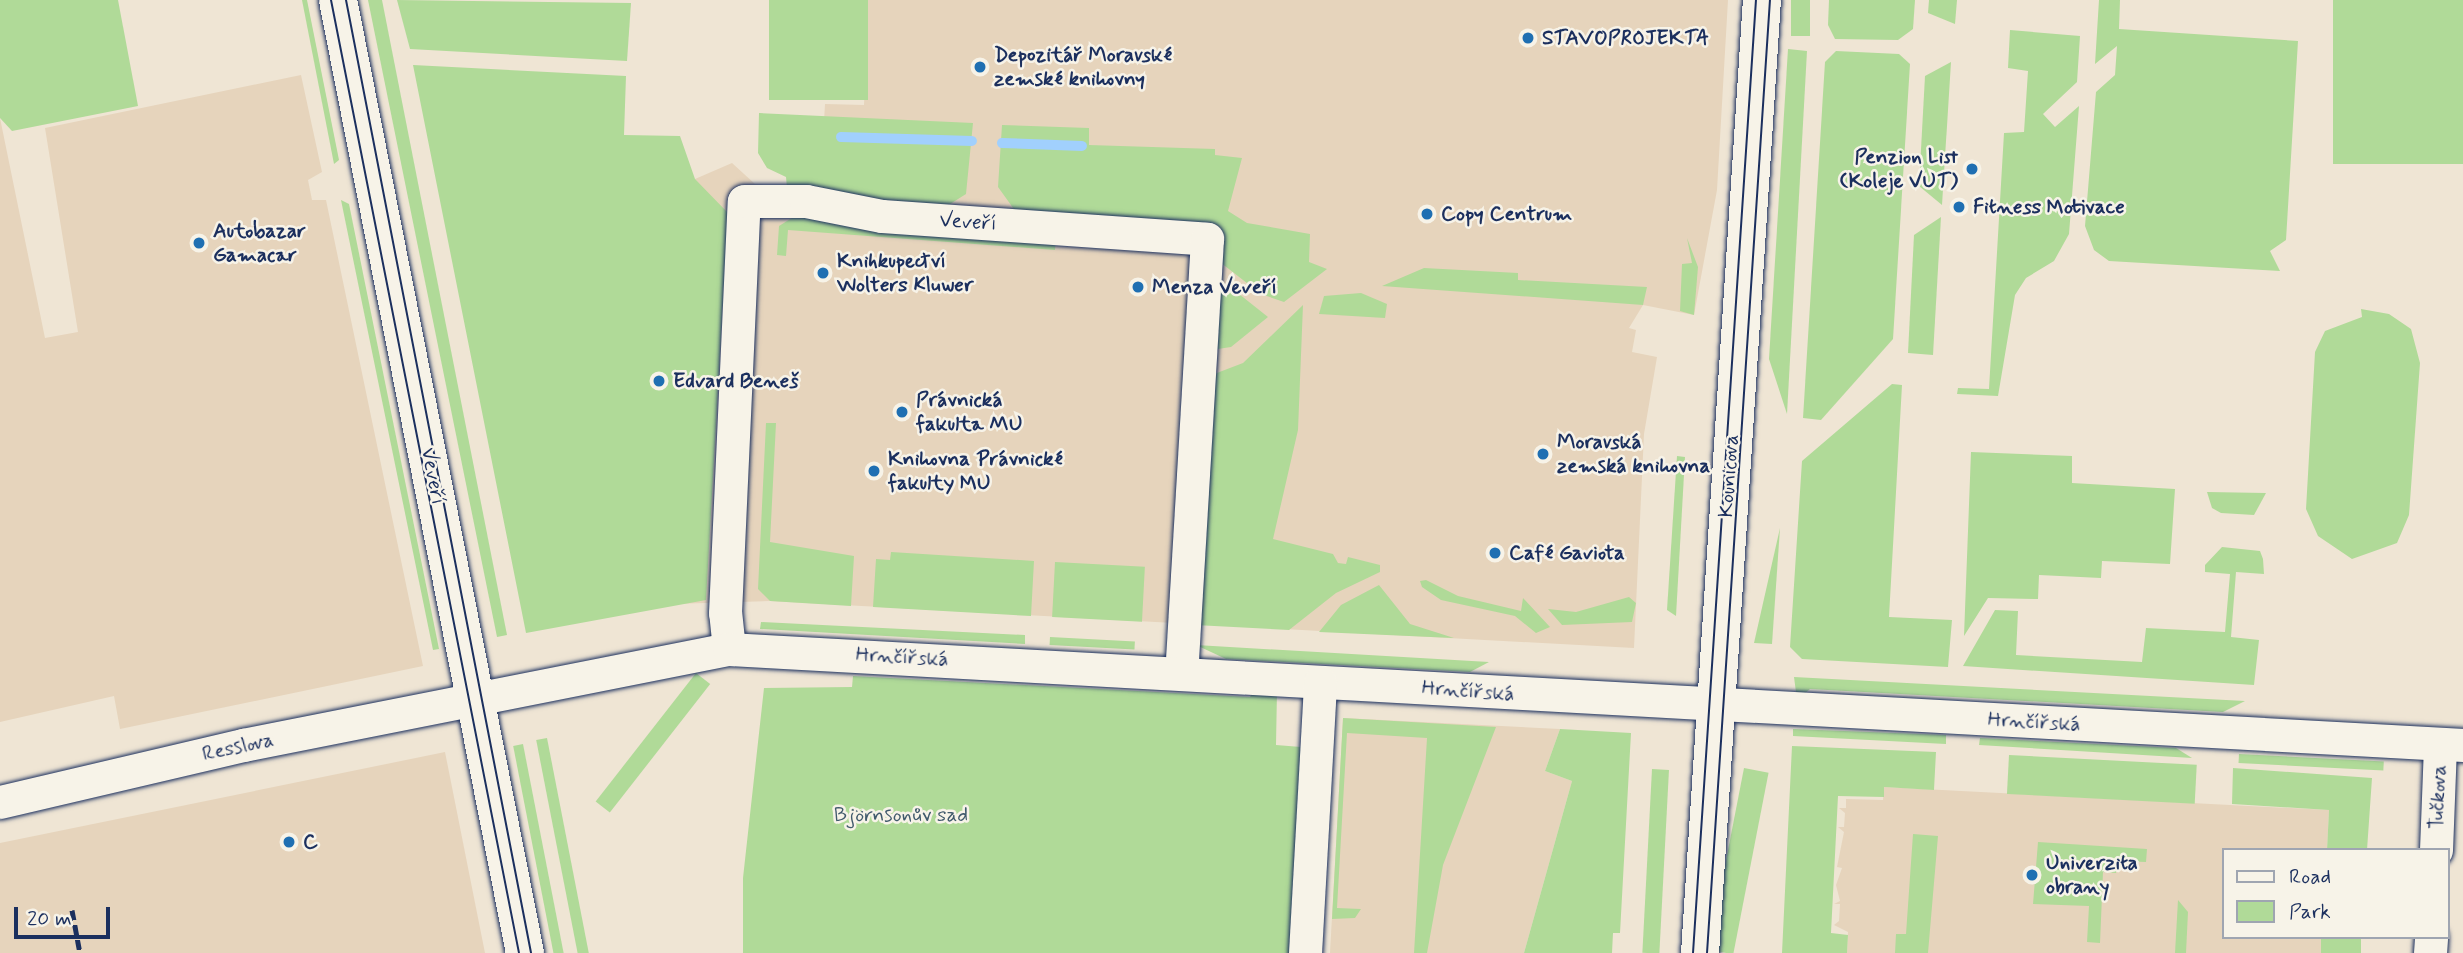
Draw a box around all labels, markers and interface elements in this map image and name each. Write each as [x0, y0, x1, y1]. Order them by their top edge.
place label: STAVOPROJEKTA [1542, 25, 1709, 51]
marker: STAVOPROJEKTA [1520, 30, 1536, 46]
place label: Depozitář Moravské zemské knihovny [994, 42, 1172, 92]
marker: Depozitář Moravské zemské knihovny [972, 59, 988, 75]
place label: Penzion List (Koleje VUT) [1840, 144, 1958, 194]
marker: Penzion List (Koleje VUT) [1964, 161, 1980, 177]
place label: Fitness Motivace [1973, 194, 2126, 220]
marker: Fitness Motivace [1951, 199, 1967, 215]
place label: Copy Centrum [1441, 201, 1572, 227]
marker: Copy Centrum [1419, 206, 1435, 222]
street label: Veveří [938, 207, 998, 237]
place label: Autobazar Gamacar [213, 218, 306, 268]
marker: Autobazar Gamacar [191, 235, 207, 251]
place label: Knihkupectví Wolters Kluwer [837, 248, 978, 298]
marker: Knihkupectví Wolters Kluwer [815, 265, 831, 281]
place label: Menza Veveří [1152, 274, 1277, 300]
marker: Menza Veveří [1130, 279, 1146, 295]
place label: Edvard Beneš [673, 368, 794, 394]
marker: Edvard Beneš [651, 373, 667, 389]
place label: Právnická fakulta MU [916, 387, 1021, 437]
marker: Právnická fakulta MU [894, 404, 910, 420]
place label: Moravská zemská knihovna [1557, 429, 1710, 479]
street label: Kounicova [1714, 433, 1744, 519]
street label: Veveří [415, 445, 451, 507]
place label: Knihovna Právnické fakulty MU [888, 446, 1062, 496]
marker: Moravská zemská knihovna [1535, 446, 1551, 462]
marker: Knihovna Právnické fakulty MU [866, 463, 882, 479]
place label: Café Gaviota [1509, 540, 1625, 566]
marker: Café Gaviota [1487, 545, 1503, 561]
street label: Hrnčířská [855, 642, 949, 672]
street label: Hrnčířská [1421, 675, 1515, 707]
street label: Hrnčířská [1987, 707, 2081, 737]
street label: Resslova [200, 727, 276, 767]
street label: Tučkova [2424, 764, 2452, 830]
park label: Björnsonův sad [834, 802, 968, 828]
place label: C [303, 829, 318, 855]
marker: C [281, 834, 297, 850]
legend [2222, 848, 2449, 939]
place label: Univerzita obrany [2046, 850, 2138, 900]
text: Road [2289, 863, 2331, 891]
marker: Univerzita obrany [2024, 867, 2040, 883]
scale bar [18, 894, 114, 938]
text: Park [2289, 898, 2331, 926]
text: 20 m [27, 905, 72, 933]

